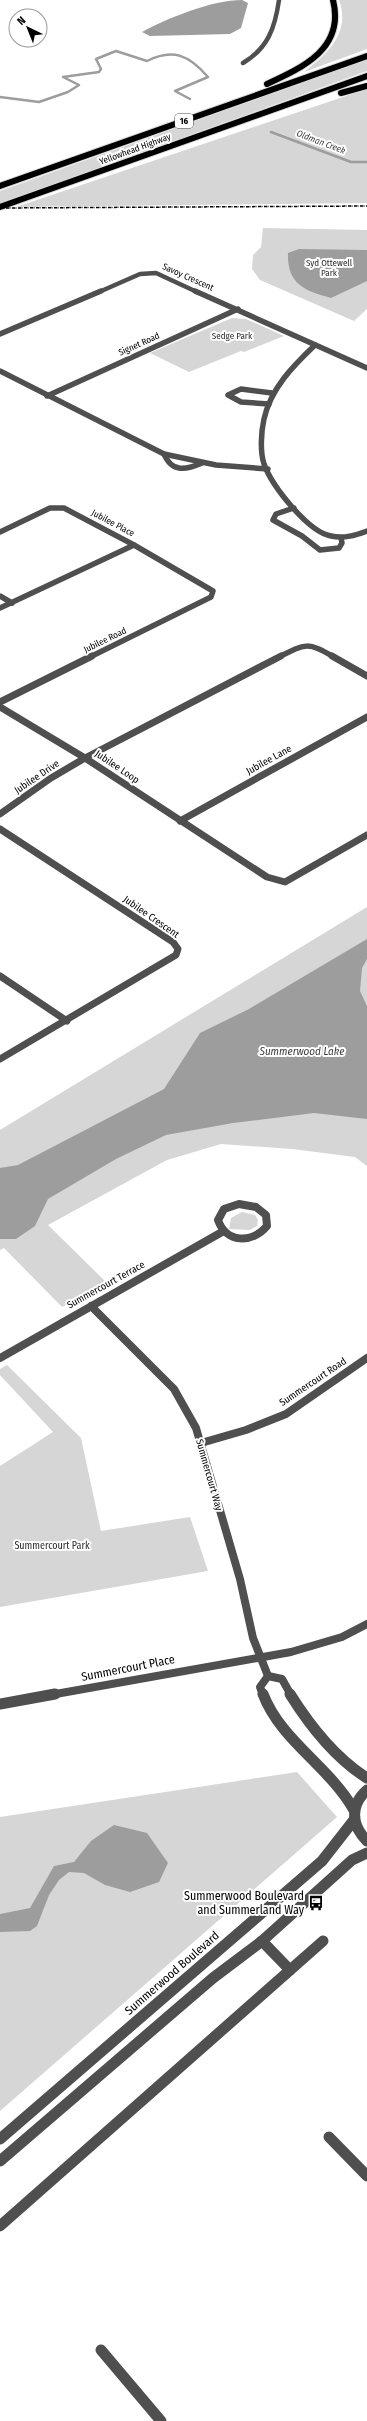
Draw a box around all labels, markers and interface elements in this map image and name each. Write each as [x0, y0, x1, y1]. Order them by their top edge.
north arrow [8, 8, 48, 48]
text: N [15, 14, 28, 28]
road number: 16 [175, 114, 193, 128]
water label: Oldman Creek [295, 128, 347, 156]
street label: Yellowhead Highway [98, 131, 172, 167]
park label: Syd Ottewell Park [306, 258, 353, 278]
street label: Savoy Crescent [161, 261, 215, 293]
street label: Signet Road [117, 330, 161, 357]
park label: Sedge Park [212, 331, 253, 341]
street label: Jubilee Place [90, 508, 137, 539]
street label: Jubilee Road [82, 625, 128, 655]
street label: Jubilee Lane [244, 743, 294, 777]
street label: Jubilee Loop [93, 748, 141, 786]
street label: Jubilee Drive [12, 758, 62, 796]
street label: Jubilee Crescent [121, 893, 182, 941]
water label: Summerwood Lake [259, 1045, 344, 1058]
street label: Summercourt Terrace [65, 1259, 147, 1311]
street label: Summercourt Road [277, 1355, 349, 1409]
street label: Summercourt Way [193, 1438, 225, 1513]
park label: Summercourt Park [14, 1540, 90, 1552]
street label: Summercourt Place [80, 1652, 176, 1684]
place label: Summerwood Boulevard and Summerland Way [184, 1889, 305, 1917]
bus stop icon: Summerwood Boulevard and Summerland Way [307, 1894, 325, 1912]
street label: Summerwood Boulevard [122, 1928, 222, 2018]

